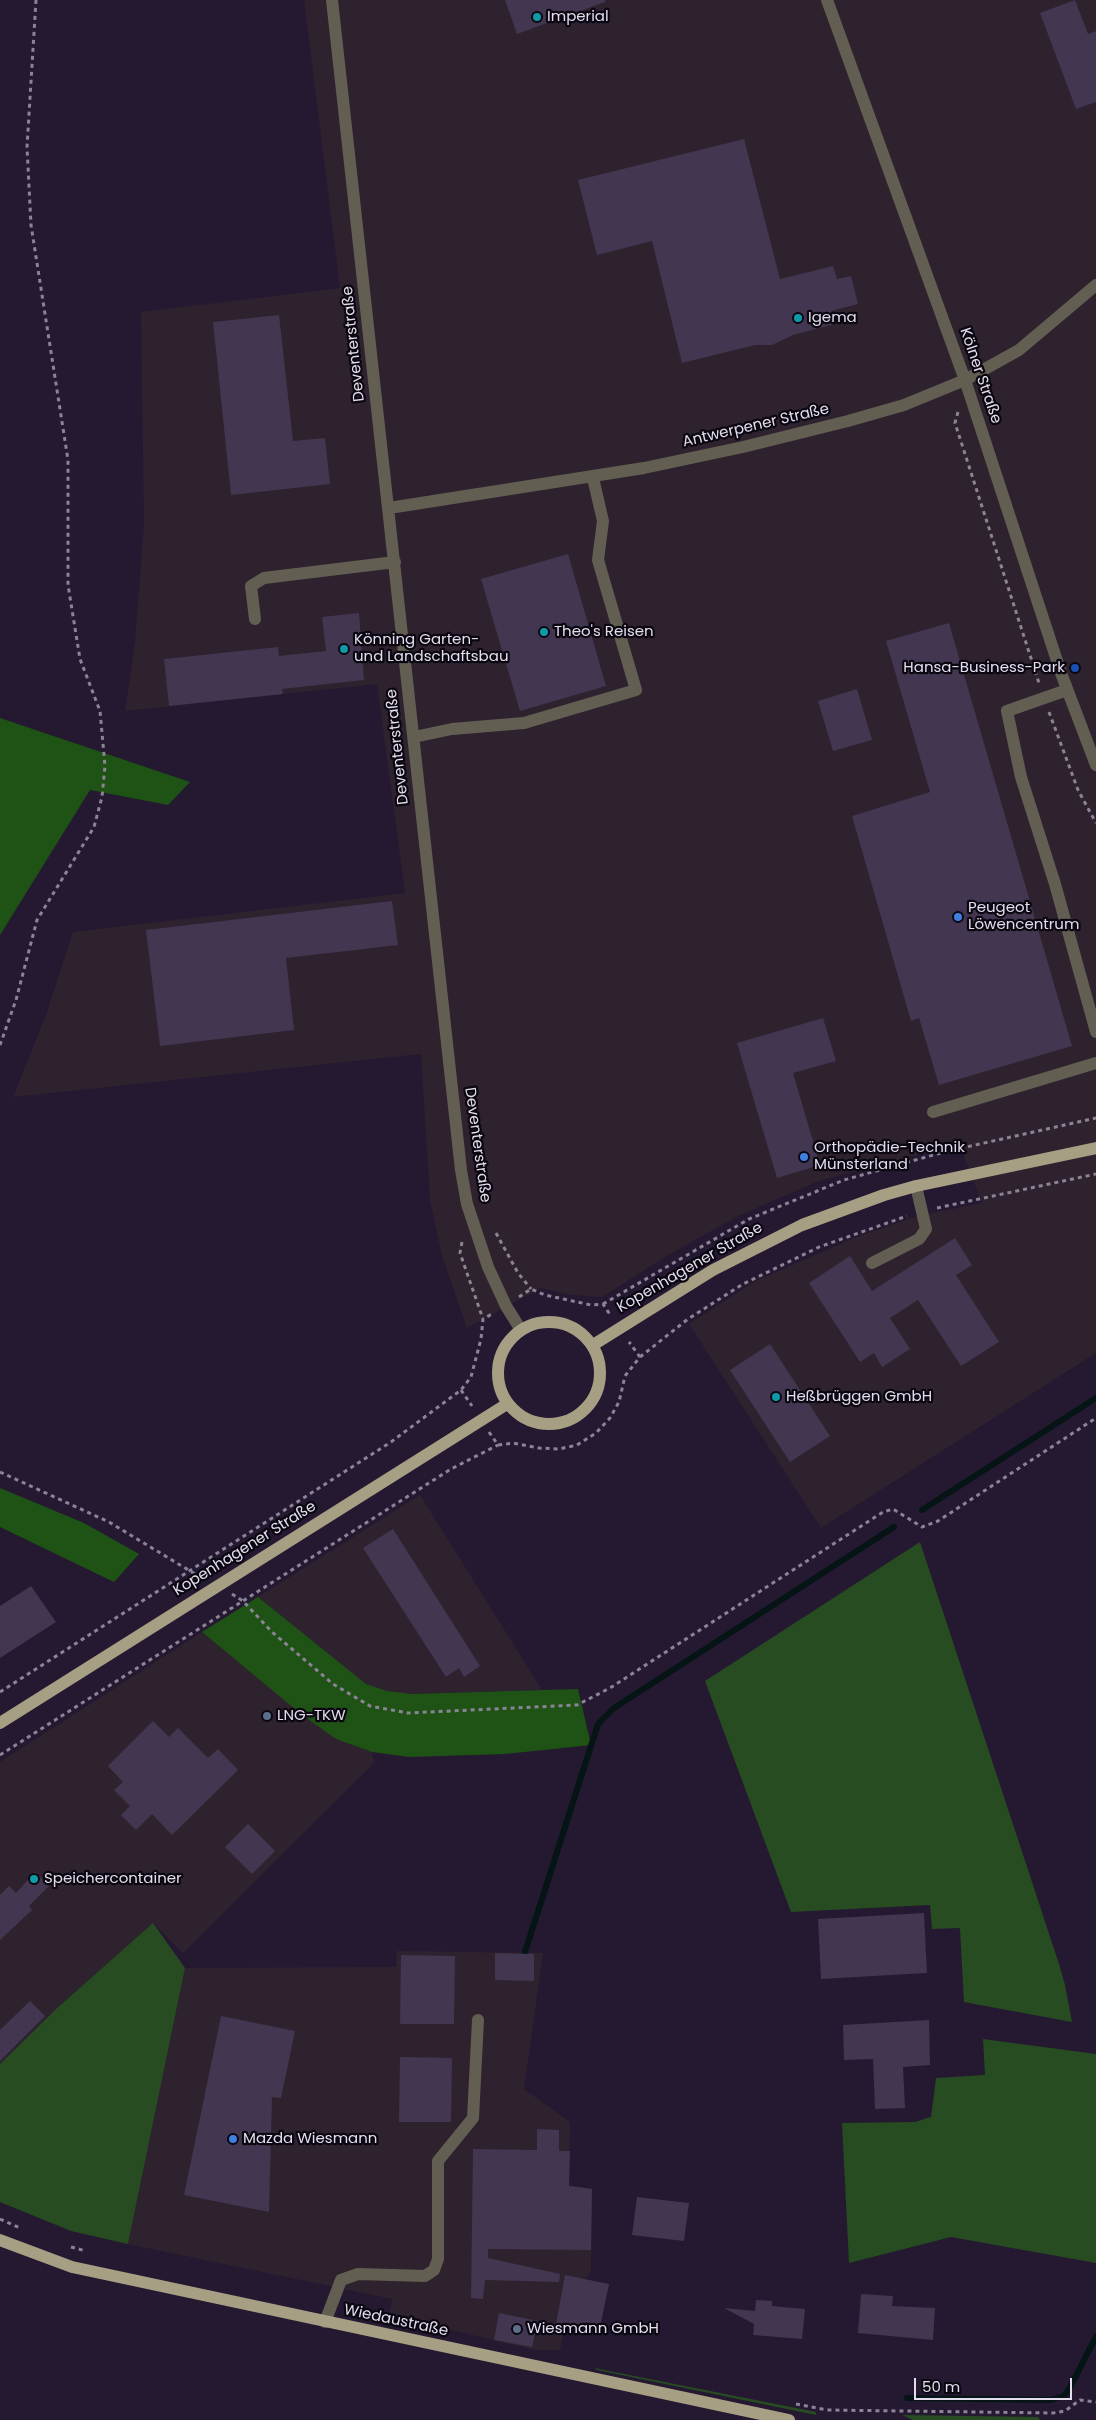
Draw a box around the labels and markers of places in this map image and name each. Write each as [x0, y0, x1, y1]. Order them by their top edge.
place label: Imperial [547, 8, 609, 26]
marker: Imperial [531, 11, 543, 23]
place label: Igema [808, 309, 857, 327]
marker: Igema [792, 312, 804, 324]
place label: Theo's Reisen [554, 623, 654, 641]
marker: Theo's Reisen [538, 626, 550, 638]
place label: Könning Garten- und Landschaftsbau [354, 631, 508, 666]
marker: Könning Garten- und Landschaftsbau [338, 643, 350, 655]
place label: Hansa-Business-Park [903, 659, 1065, 677]
marker: Hansa-Business-Park [1069, 662, 1081, 674]
place label: Peugeot Löwencentrum [968, 899, 1079, 934]
marker: Peugeot Löwencentrum [952, 911, 964, 923]
place label: Orthopädie-Technik Münsterland [814, 1139, 965, 1174]
marker: Orthopädie-Technik Münsterland [798, 1151, 810, 1163]
place label: Heßbrüggen GmbH [786, 1388, 932, 1406]
marker: Heßbrüggen GmbH [770, 1391, 782, 1403]
place label: LNG-TKW [277, 1707, 346, 1725]
marker: LNG-TKW [261, 1710, 273, 1722]
place label: Speichercontainer [44, 1870, 182, 1888]
marker: Speichercontainer [28, 1873, 40, 1885]
place label: Mazda Wiesmann [243, 2130, 377, 2148]
marker: Mazda Wiesmann [227, 2133, 239, 2145]
place label: Wiesmann GmbH [527, 2320, 659, 2338]
marker: Wiesmann GmbH [511, 2323, 523, 2335]

